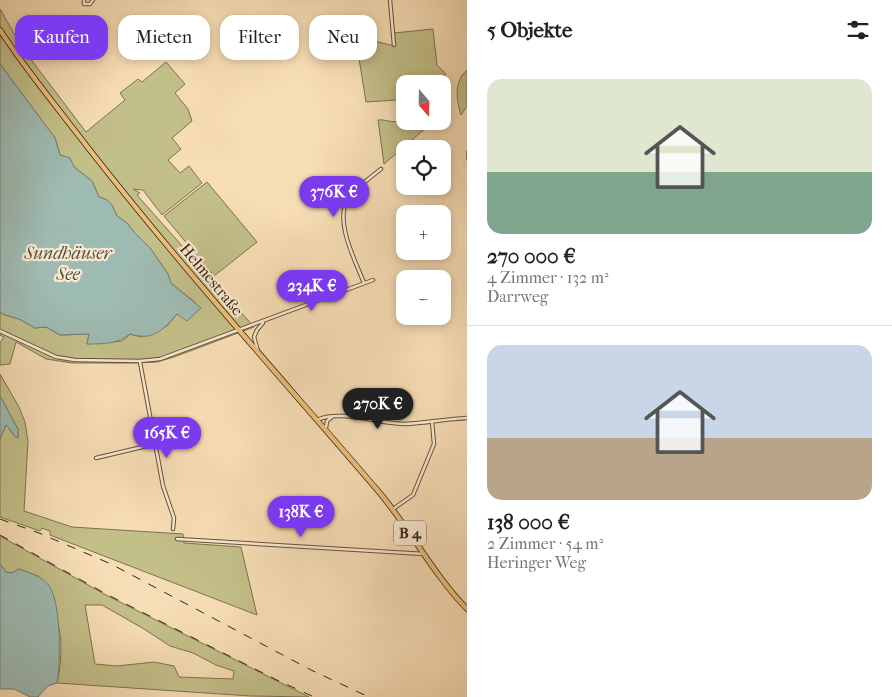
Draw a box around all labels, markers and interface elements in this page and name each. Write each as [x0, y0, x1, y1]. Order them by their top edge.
chip: Kaufen [15, 15, 108, 60]
chip: Mieten [118, 15, 210, 60]
chip: Filter [220, 15, 299, 60]
chip: Neu [309, 15, 377, 60]
icon: filters [844, 16, 872, 44]
text: 5 Objekte [487, 18, 572, 42]
north arrow [396, 75, 451, 130]
map controls [396, 75, 451, 325]
icon: home [635, 112, 725, 202]
button: locate [396, 140, 451, 195]
pin: 376K € [293, 176, 375, 218]
text: 376K € [310, 182, 358, 201]
button: + [396, 205, 451, 260]
street label: Helmestraße [176, 239, 247, 319]
water label: Sundhäuser See [23, 243, 114, 285]
text: 270 000 € [487, 244, 576, 268]
text: 4 Zimmer · 132 m² [487, 268, 609, 287]
pin: 234K € [271, 270, 353, 312]
button: − [396, 270, 451, 325]
text: 234K € [288, 276, 336, 295]
text: Darrweg [487, 287, 548, 306]
icon: home [635, 377, 725, 467]
pin: 270K € [337, 388, 419, 430]
text: 270K € [353, 394, 403, 413]
pin: 165K € [126, 416, 208, 459]
text: 165K € [144, 423, 190, 442]
pin: 138K € [260, 496, 342, 538]
text: 138K € [279, 502, 323, 521]
text: 138 000 € [487, 510, 570, 534]
road number: B 4 [394, 520, 426, 546]
text: 2 Zimmer · 54 m² [487, 534, 603, 553]
text: Heringer Weg [487, 553, 586, 572]

